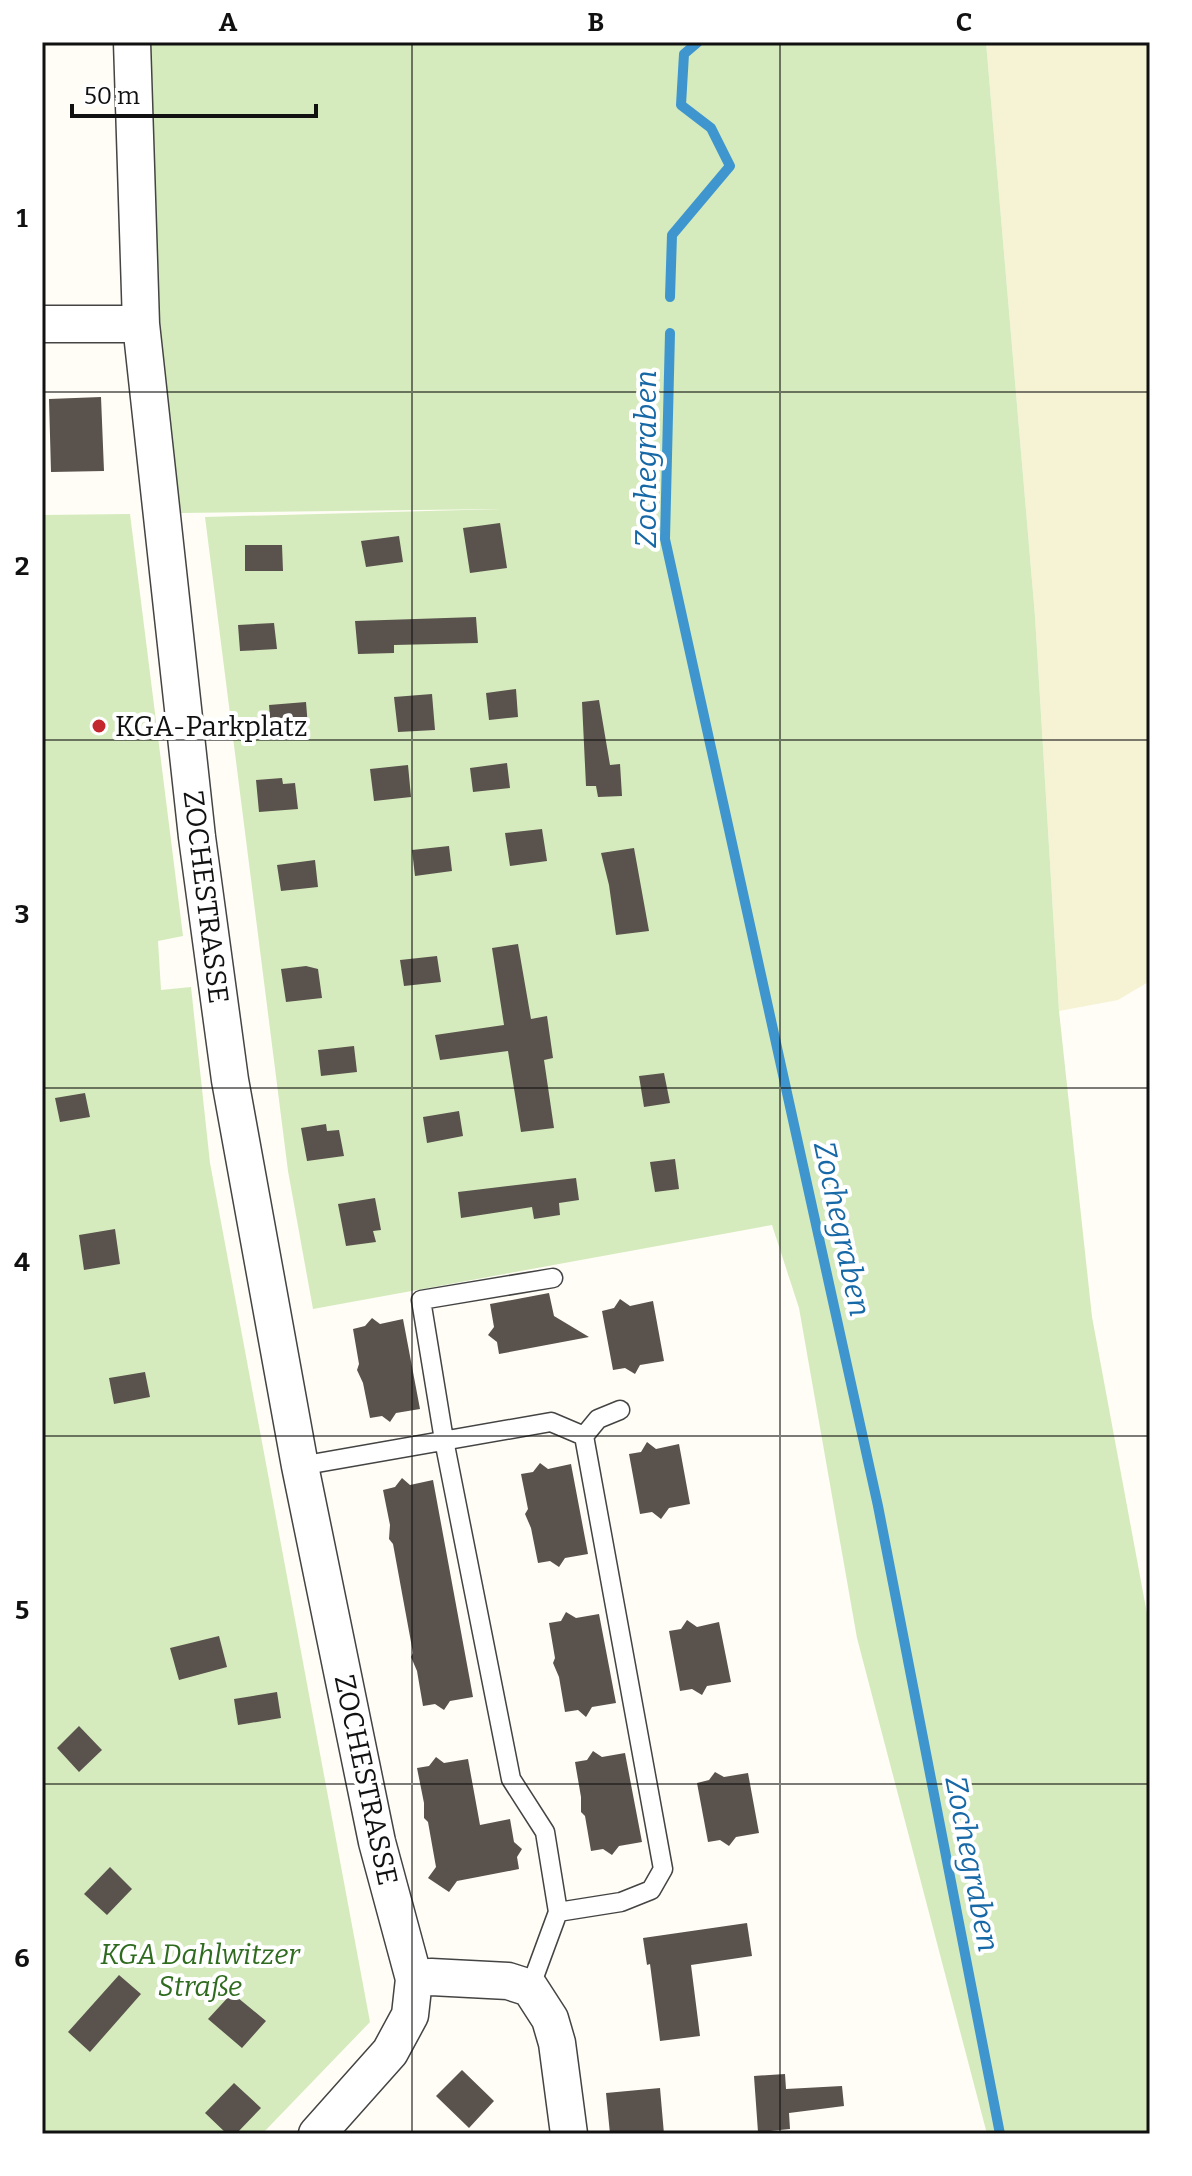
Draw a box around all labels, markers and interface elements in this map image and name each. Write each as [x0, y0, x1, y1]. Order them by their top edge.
text: A [219, 7, 238, 38]
text: B [588, 7, 604, 38]
text: C [956, 7, 972, 38]
scale bar [72, 68, 316, 118]
text: 50 m [84, 82, 140, 110]
text: 1 [16, 203, 28, 234]
water label: Zochegraben [628, 370, 664, 548]
text: 2 [15, 551, 29, 582]
place label: KGA-Parkplatz [115, 710, 307, 743]
marker: KGA-Parkplatz [90, 717, 108, 735]
street label: ZOCHESTRASSE [177, 789, 235, 1005]
text: 3 [15, 899, 29, 930]
water label: Zochegraben [806, 1138, 878, 1320]
text: 4 [14, 1247, 30, 1278]
text: 5 [15, 1595, 29, 1626]
street label: ZOCHESTRASSE [328, 1672, 404, 1888]
water label: Zochegraben [937, 1773, 1007, 1955]
park label: KGA Dahlwitzer Straße [100, 1938, 301, 2003]
text: 6 [14, 1943, 30, 1974]

